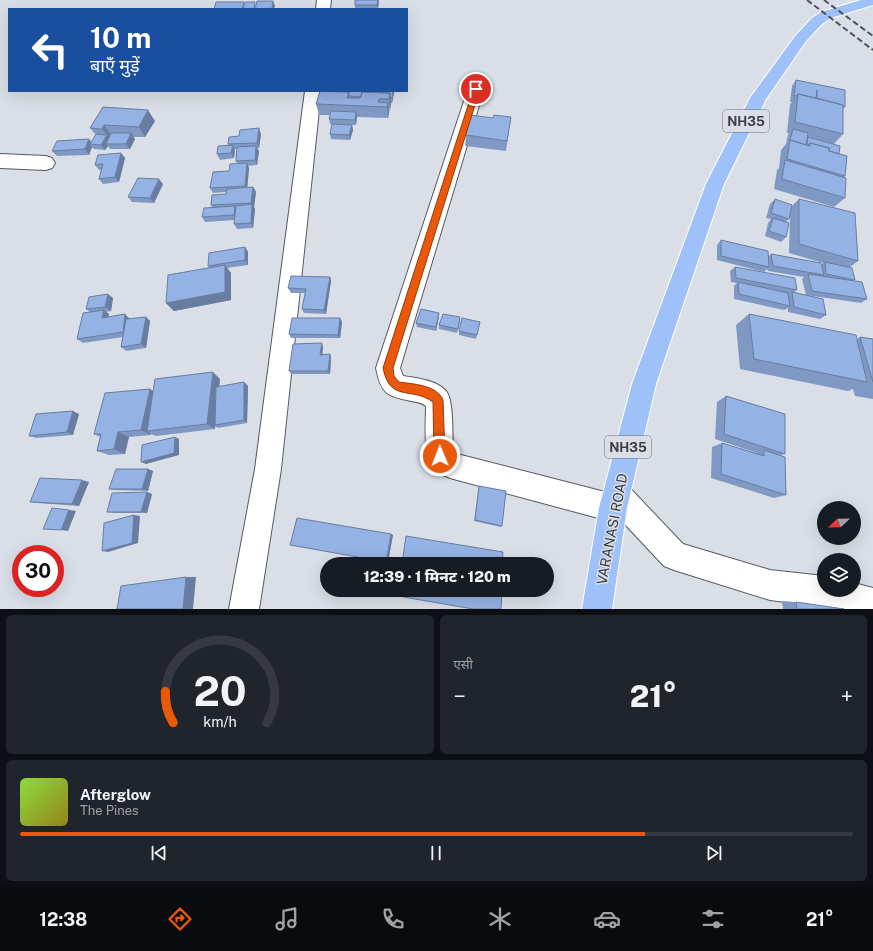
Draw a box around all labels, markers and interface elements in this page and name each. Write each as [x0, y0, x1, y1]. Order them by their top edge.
text: 10 m [90, 21, 151, 54]
icon: left [24, 24, 76, 76]
text: बाएँ मुड़ें [90, 55, 140, 76]
pin [459, 72, 493, 106]
icon: arrive [465, 78, 487, 100]
road number: NH35 [723, 110, 769, 132]
position arrow [419, 435, 461, 477]
road number: NH35 [605, 436, 651, 458]
street label: VARANASI ROAD [593, 472, 631, 586]
north arrow [817, 501, 861, 545]
map controls [817, 501, 861, 597]
speed limit sign: 30 [12, 545, 64, 597]
button: layers [817, 553, 861, 597]
text: 12:39 · 1 मिनट · 120 m [363, 568, 511, 585]
text: एसी [454, 657, 473, 672]
text: 20 [193, 665, 246, 714]
text: 21° [630, 678, 677, 714]
text: − [454, 683, 466, 709]
text: + [841, 683, 853, 709]
text: km/h [203, 712, 237, 729]
text: Afterglow [80, 786, 151, 803]
text: The Pines [80, 803, 139, 818]
icon: previous [148, 842, 170, 864]
icon: pause [425, 842, 447, 864]
icon: next [703, 842, 725, 864]
icon: directions [166, 905, 194, 933]
icon: music [273, 905, 301, 933]
icon: phone [379, 905, 407, 933]
icon: climate [486, 905, 514, 933]
icon: car [593, 905, 621, 933]
icon: filters [699, 905, 727, 933]
text: 12:38 [39, 909, 87, 930]
text: 21° [806, 909, 834, 930]

